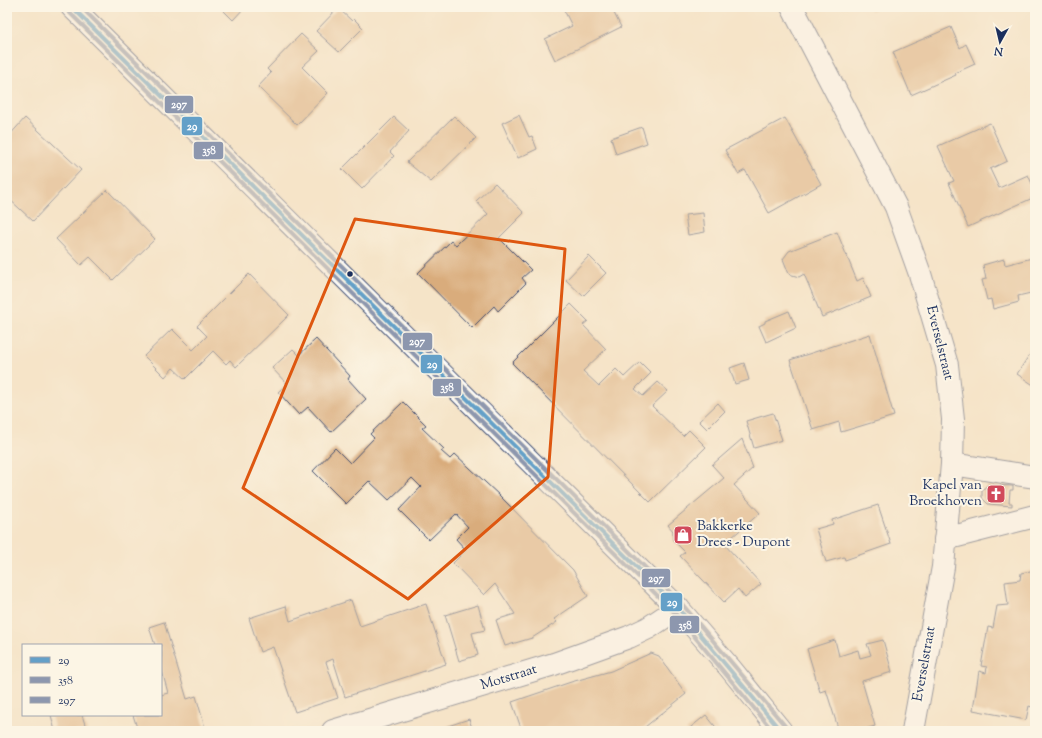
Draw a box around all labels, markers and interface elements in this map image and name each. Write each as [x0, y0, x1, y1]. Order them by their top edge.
north arrow [980, 22, 1020, 62]
text: N [993, 42, 1005, 60]
line badge: 297 [164, 95, 194, 114]
text: 297 [171, 97, 187, 113]
line badge: 29 [181, 116, 203, 136]
text: 29 [187, 119, 198, 135]
line badge: 358 [193, 141, 224, 160]
text: 358 [202, 143, 216, 159]
unlabelled marker [345, 269, 355, 279]
street label: Everselstraat [920, 304, 958, 383]
line badge: 297 [402, 332, 433, 351]
text: 297 [409, 334, 425, 350]
line badge: 29 [420, 354, 443, 374]
text: 29 [427, 357, 438, 373]
line badge: 358 [432, 378, 462, 397]
text: 358 [440, 380, 454, 396]
place label: Kapel van Broekhoven [909, 476, 982, 512]
church icon: Kapel van Broekhoven [985, 483, 1007, 505]
place label: Bakkerke Drees - Dupont [697, 517, 790, 553]
shop icon: Bakkerke Drees - Dupont [672, 524, 694, 546]
line badge: 297 [641, 568, 671, 588]
text: 297 [648, 571, 664, 587]
line badge: 29 [660, 592, 683, 612]
text: 29 [667, 595, 678, 611]
line badge: 358 [669, 615, 700, 634]
text: 358 [678, 618, 692, 634]
street label: Everselstraat [909, 625, 941, 703]
legend [22, 644, 162, 716]
text: 29 [58, 652, 70, 670]
street label: Motstraat [478, 660, 540, 696]
text: 358 [58, 672, 73, 690]
text: 297 [58, 692, 75, 710]

